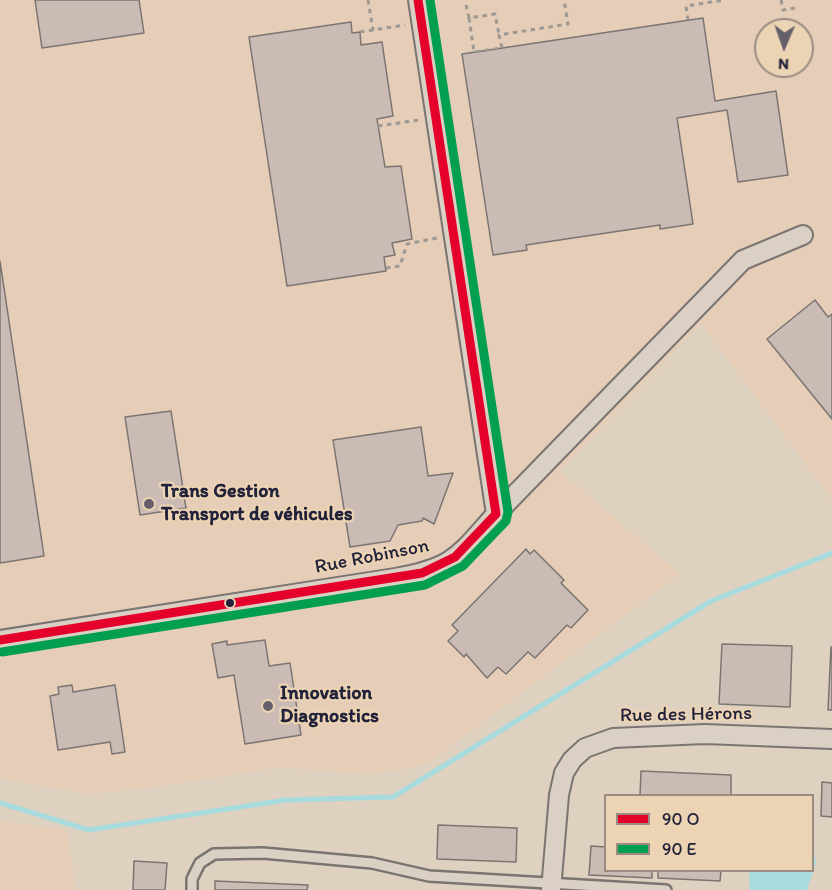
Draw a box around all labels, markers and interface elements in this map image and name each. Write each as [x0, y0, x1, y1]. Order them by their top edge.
north arrow [754, 18, 814, 78]
text: N [778, 55, 789, 74]
place label: Trans Gestion Transport de véhicules [161, 480, 353, 527]
marker: Trans Gestion Transport de véhicules [142, 497, 156, 511]
street label: Rue Robinson [313, 534, 431, 580]
unlabelled marker [224, 597, 236, 609]
place label: Innovation Diagnostics [280, 682, 379, 729]
marker: Innovation Diagnostics [261, 699, 275, 713]
street label: Rue des Hérons [620, 702, 752, 728]
legend [604, 794, 814, 872]
text: 90 O [662, 808, 700, 830]
text: 90 E [662, 838, 697, 860]

